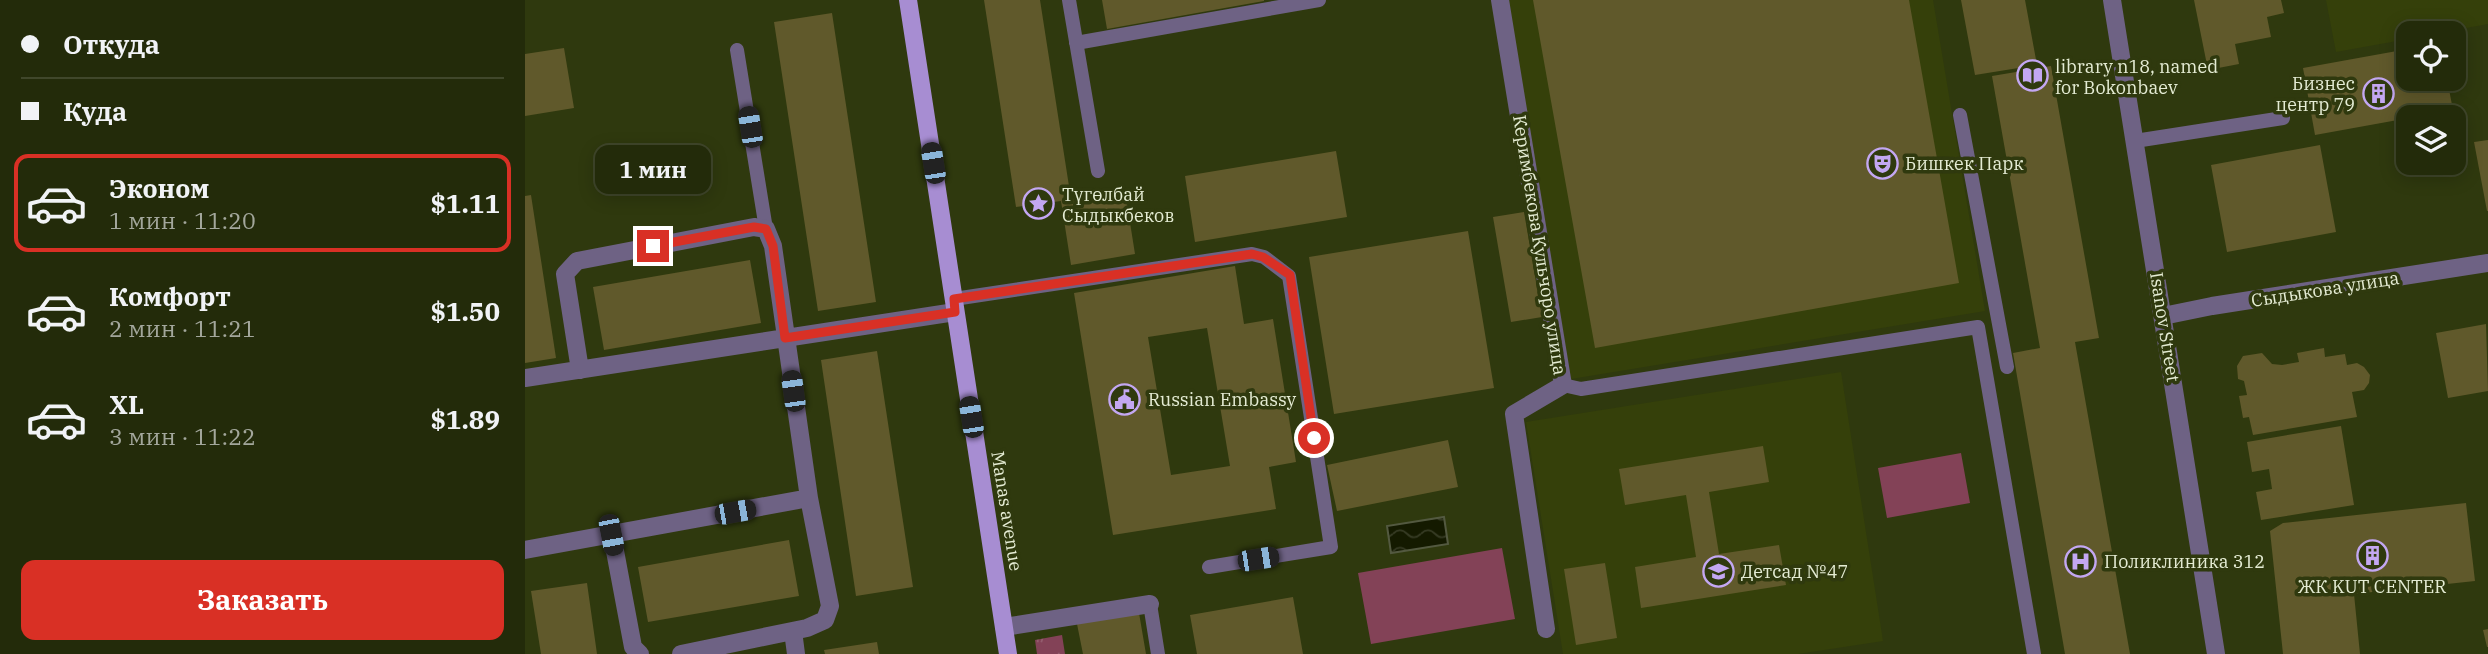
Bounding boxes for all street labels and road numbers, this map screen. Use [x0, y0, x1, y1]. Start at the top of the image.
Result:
street label: Керимбекова Кульчоро улица [1508, 113, 1572, 377]
street label: Сыдыкова улица [2249, 266, 2401, 312]
street label: Isanov Street [2145, 271, 2185, 383]
street label: Manas avenue [986, 450, 1028, 572]

